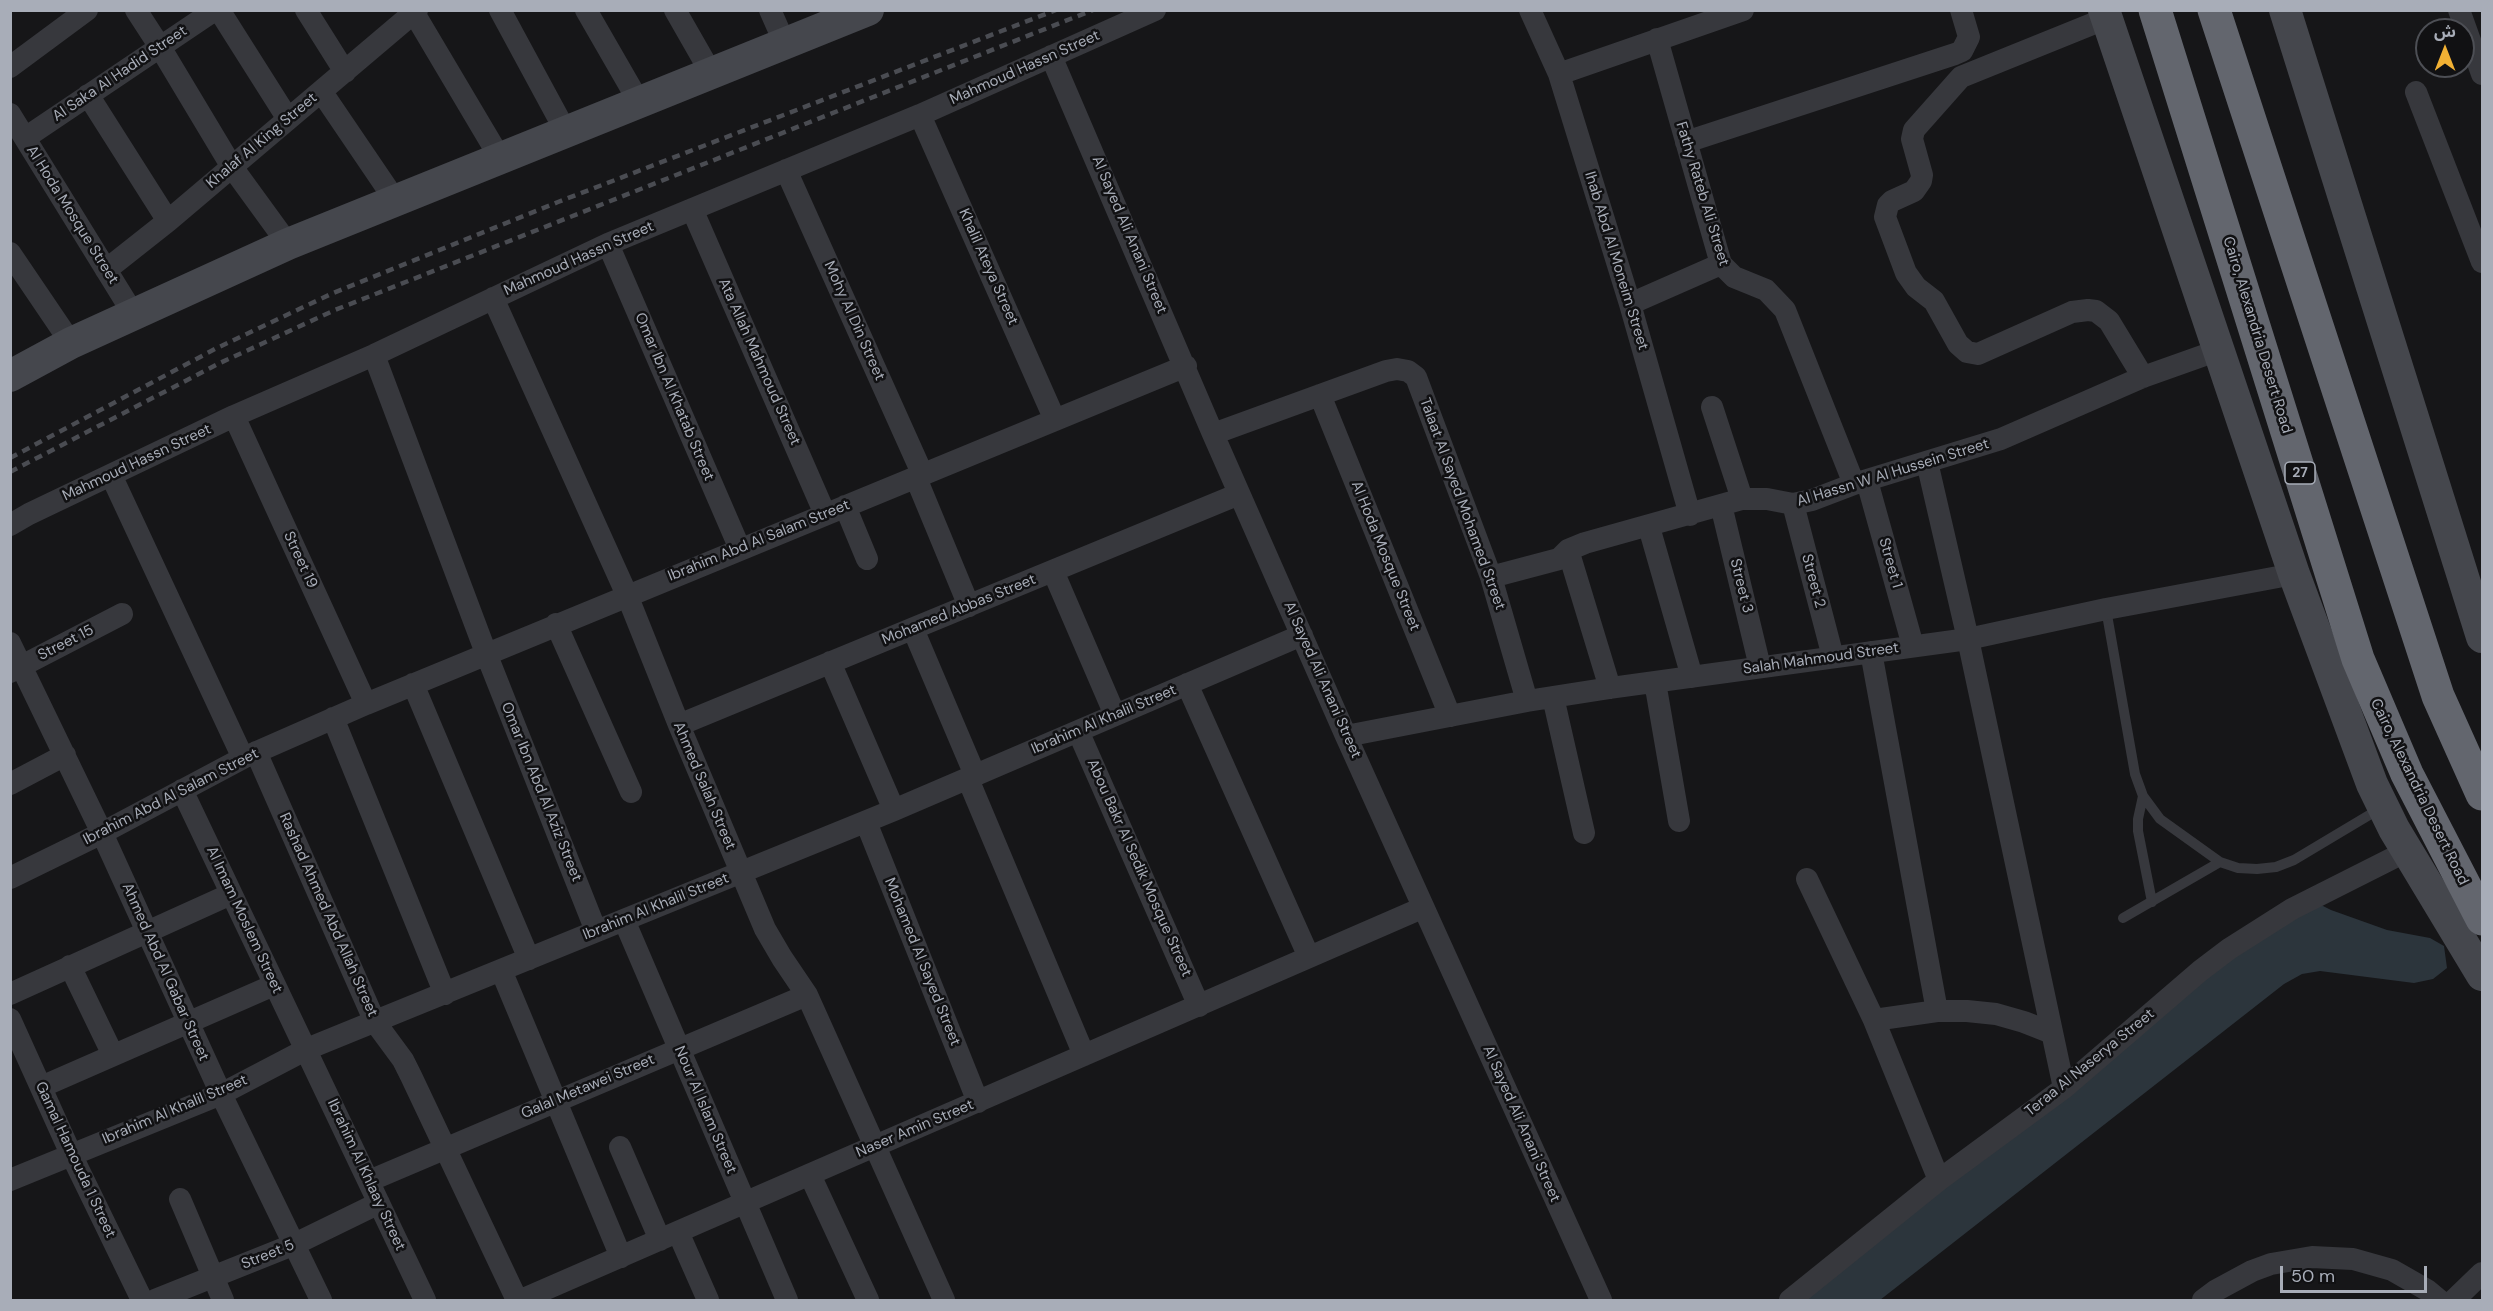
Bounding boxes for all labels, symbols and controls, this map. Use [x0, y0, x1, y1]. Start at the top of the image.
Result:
north arrow [2415, 18, 2475, 78]
text: ش [2434, 21, 2456, 42]
street label: Al Saka Al Hadid Street [49, 22, 191, 126]
street label: Mahmoud Hassn Street [947, 27, 1103, 109]
street label: Khalaf Al King Street [203, 89, 321, 193]
street label: Fathy Rateb Ali Street [1672, 120, 1732, 268]
street label: Al Hoda Mosque Street [22, 142, 122, 288]
street label: Al Sayed Ali Anani Street [1088, 153, 1170, 317]
street label: Ihab Abd Al Moneim Street [1580, 170, 1652, 352]
street label: Khalil Ateya Street [954, 206, 1022, 328]
street label: Mahmoud Hassn Street [501, 218, 657, 300]
street label: Cairo, Alexandria Desert Road [2218, 234, 2296, 436]
street label: Mohy Al Din Street [820, 259, 888, 383]
street label: Ata Allah Mahmoud Street [714, 276, 804, 448]
street label: Omar Ibn Al Khatab Street [630, 310, 718, 484]
street label: Talaat Al Sayed Mohamed Street [1415, 396, 1509, 612]
street label: Mahmoud Hassn Street [60, 421, 214, 505]
street label: Al Hassn W Al Hussein Street [1795, 435, 1991, 511]
road number: 27 [2285, 462, 2315, 484]
street label: Al Hoda Mosque Street [1347, 478, 1423, 634]
street label: Ibrahim Abd Al Salam Street [665, 496, 853, 586]
street label: Street 19 [279, 529, 321, 591]
street label: Street 1 [1874, 536, 1906, 590]
street label: Street 2 [1797, 552, 1829, 610]
street label: Street 3 [1726, 557, 1756, 615]
street label: Mohamed Abbas Street [879, 571, 1039, 649]
street label: Al Sayed Ali Anani Street [1279, 599, 1365, 761]
street label: Street 15 [35, 621, 97, 665]
street label: Salah Mahmoud Street [1742, 639, 1900, 679]
street label: Ibrahim Al Khalil Street [1029, 681, 1179, 759]
street label: Cairo, Alexandria Desert Road [2366, 696, 2472, 888]
street label: Omar Ibn Abd Al Aziz Street [497, 700, 585, 884]
street label: Ahmed Salah Street [669, 719, 739, 853]
street label: Ibrahim Abd Al Salam Street [80, 745, 262, 849]
street label: Abou Bakr Al Sedik Mosque Street [1083, 756, 1195, 980]
street label: Rashad Ahmed Abd Allah Street [275, 810, 381, 1020]
street label: Al Imam Moslem Street [202, 843, 286, 997]
street label: Ibrahim Al Khalil Street [580, 869, 732, 945]
street label: Mohamed Al Sayed Street [880, 875, 964, 1049]
street label: Ahmed Abd Al Gabar Street [118, 880, 212, 1064]
street label: Teraa Al Naserya Street [2022, 1005, 2158, 1121]
street label: Nour Al Islam Street [670, 1043, 740, 1177]
street label: Al Sayed Ali Anani Street [1478, 1043, 1564, 1205]
street label: Galal Metawei Street [519, 1051, 657, 1123]
street label: Ibrahim Al Khalil Street [100, 1071, 250, 1149]
street label: Gamal Hamouda 1 Street [31, 1079, 119, 1241]
street label: Ibrahim Al Khlaay Street [323, 1096, 409, 1254]
street label: Naser Amin Street [853, 1096, 977, 1162]
street label: Street 5 [239, 1236, 297, 1274]
scale bar [2283, 1254, 2430, 1292]
text: 50 m [2291, 1264, 2335, 1288]

